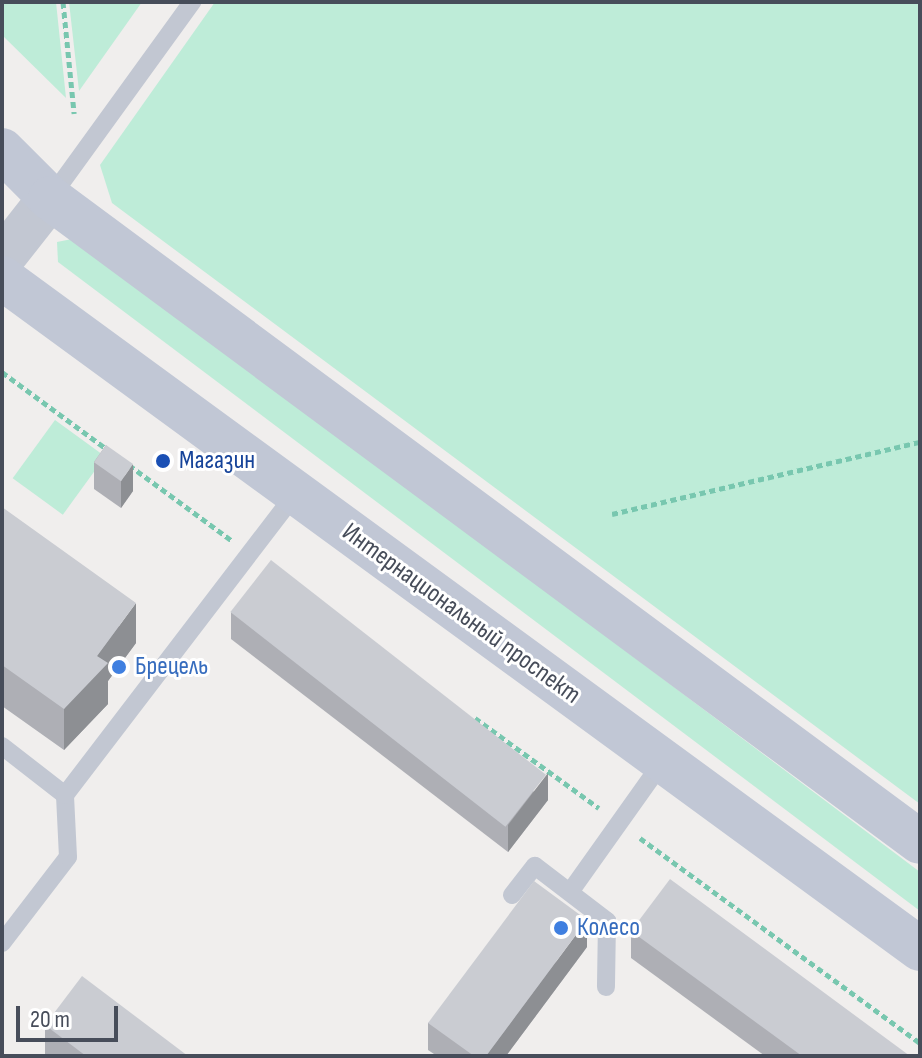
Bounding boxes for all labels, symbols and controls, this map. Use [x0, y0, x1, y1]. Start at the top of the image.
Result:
place label: Магазин [179, 445, 255, 477]
marker: Магазин [154, 452, 172, 470]
street label: Интернациональный проспект [336, 517, 586, 711]
place label: Брецель [135, 651, 208, 683]
marker: Брецель [110, 658, 128, 676]
place label: Колесо [577, 912, 640, 944]
marker: Колесо [552, 919, 570, 937]
scale bar [20, 990, 122, 1040]
text: 20 m [30, 1005, 70, 1034]

